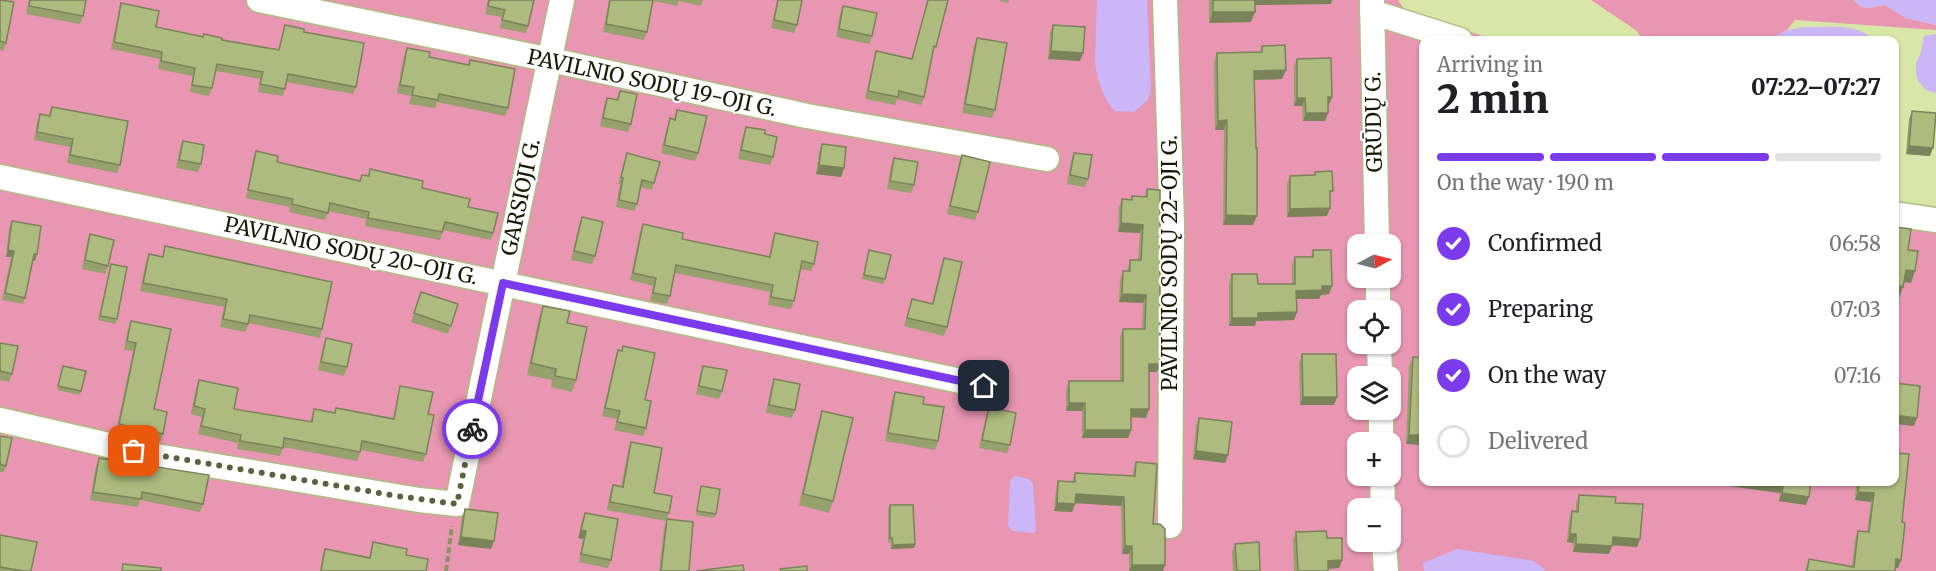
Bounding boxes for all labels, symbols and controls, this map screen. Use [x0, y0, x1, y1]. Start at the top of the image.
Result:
street label: PAVILNIO SODŲ 19-OJI G. [525, 43, 779, 122]
text: Arriving in [1437, 52, 1543, 77]
street label: GRŪDŲ G. [1359, 71, 1388, 173]
text: 07:22–07:27 [1751, 73, 1881, 101]
text: 2 min [1437, 75, 1549, 124]
street label: PAVILNIO SODŲ 22-OJI G. [1156, 135, 1183, 391]
street label: GARSIOJI G. [495, 136, 546, 258]
text: On the way · 190 m [1437, 170, 1614, 195]
street label: PAVILNIO SODŲ 20-OJI G. [222, 210, 480, 291]
icon: check [1437, 227, 1470, 260]
text: Confirmed [1488, 229, 1602, 257]
text: 06:58 [1829, 231, 1881, 256]
north arrow [1347, 234, 1401, 288]
map controls [1347, 234, 1401, 552]
icon: check [1437, 293, 1470, 326]
text: Preparing [1488, 295, 1593, 323]
text: 07:03 [1830, 297, 1881, 322]
button: locate [1347, 300, 1401, 354]
icon: check [1437, 359, 1470, 392]
pin [958, 360, 1009, 411]
text: On the way [1488, 361, 1606, 389]
text: 07:16 [1834, 363, 1881, 388]
button: layers [1347, 366, 1401, 420]
icon: home [967, 369, 1000, 402]
courier [442, 399, 502, 459]
icon: bike [456, 413, 489, 446]
pin [108, 425, 159, 476]
text: Delivered [1488, 427, 1588, 455]
button: + [1347, 432, 1401, 486]
icon: bag [117, 434, 150, 467]
button: − [1347, 498, 1401, 552]

